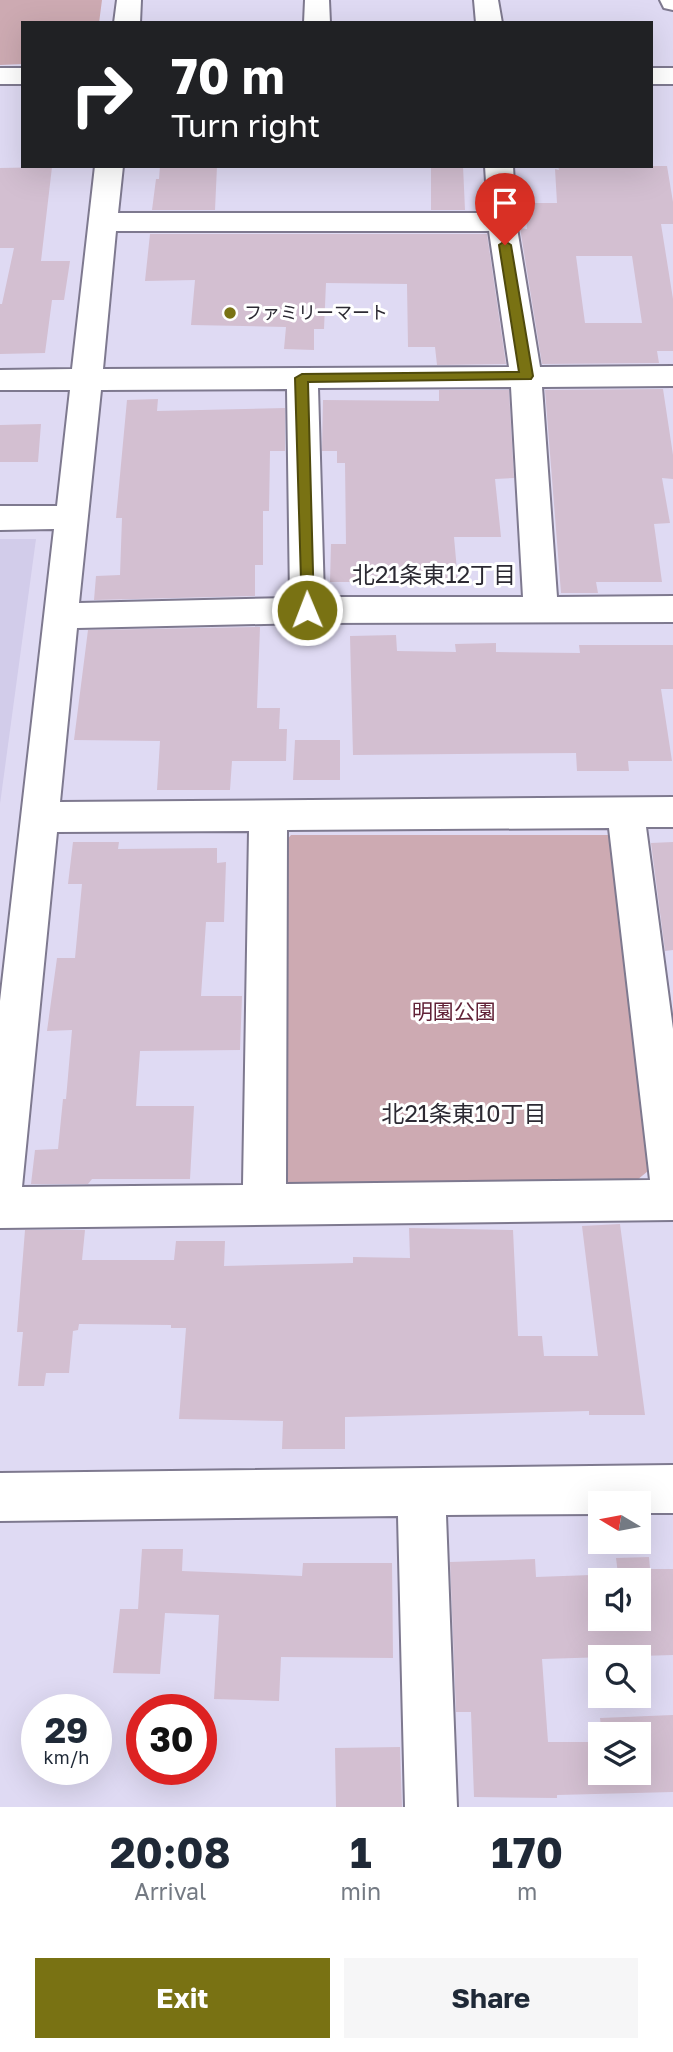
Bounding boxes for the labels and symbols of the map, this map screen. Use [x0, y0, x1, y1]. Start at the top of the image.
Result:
pin [475, 173, 535, 245]
place label: ファミリーマート [244, 301, 388, 323]
marker: ファミリーマート [222, 305, 238, 321]
district label: 北21条東12丁目 [352, 560, 516, 588]
position arrow [270, 573, 344, 647]
park label: 明園公園 [412, 998, 496, 1024]
district label: 北21条東10丁目 [382, 1099, 546, 1127]
north arrow [588, 1491, 651, 1554]
speed limit sign: 30 [126, 1694, 217, 1785]

